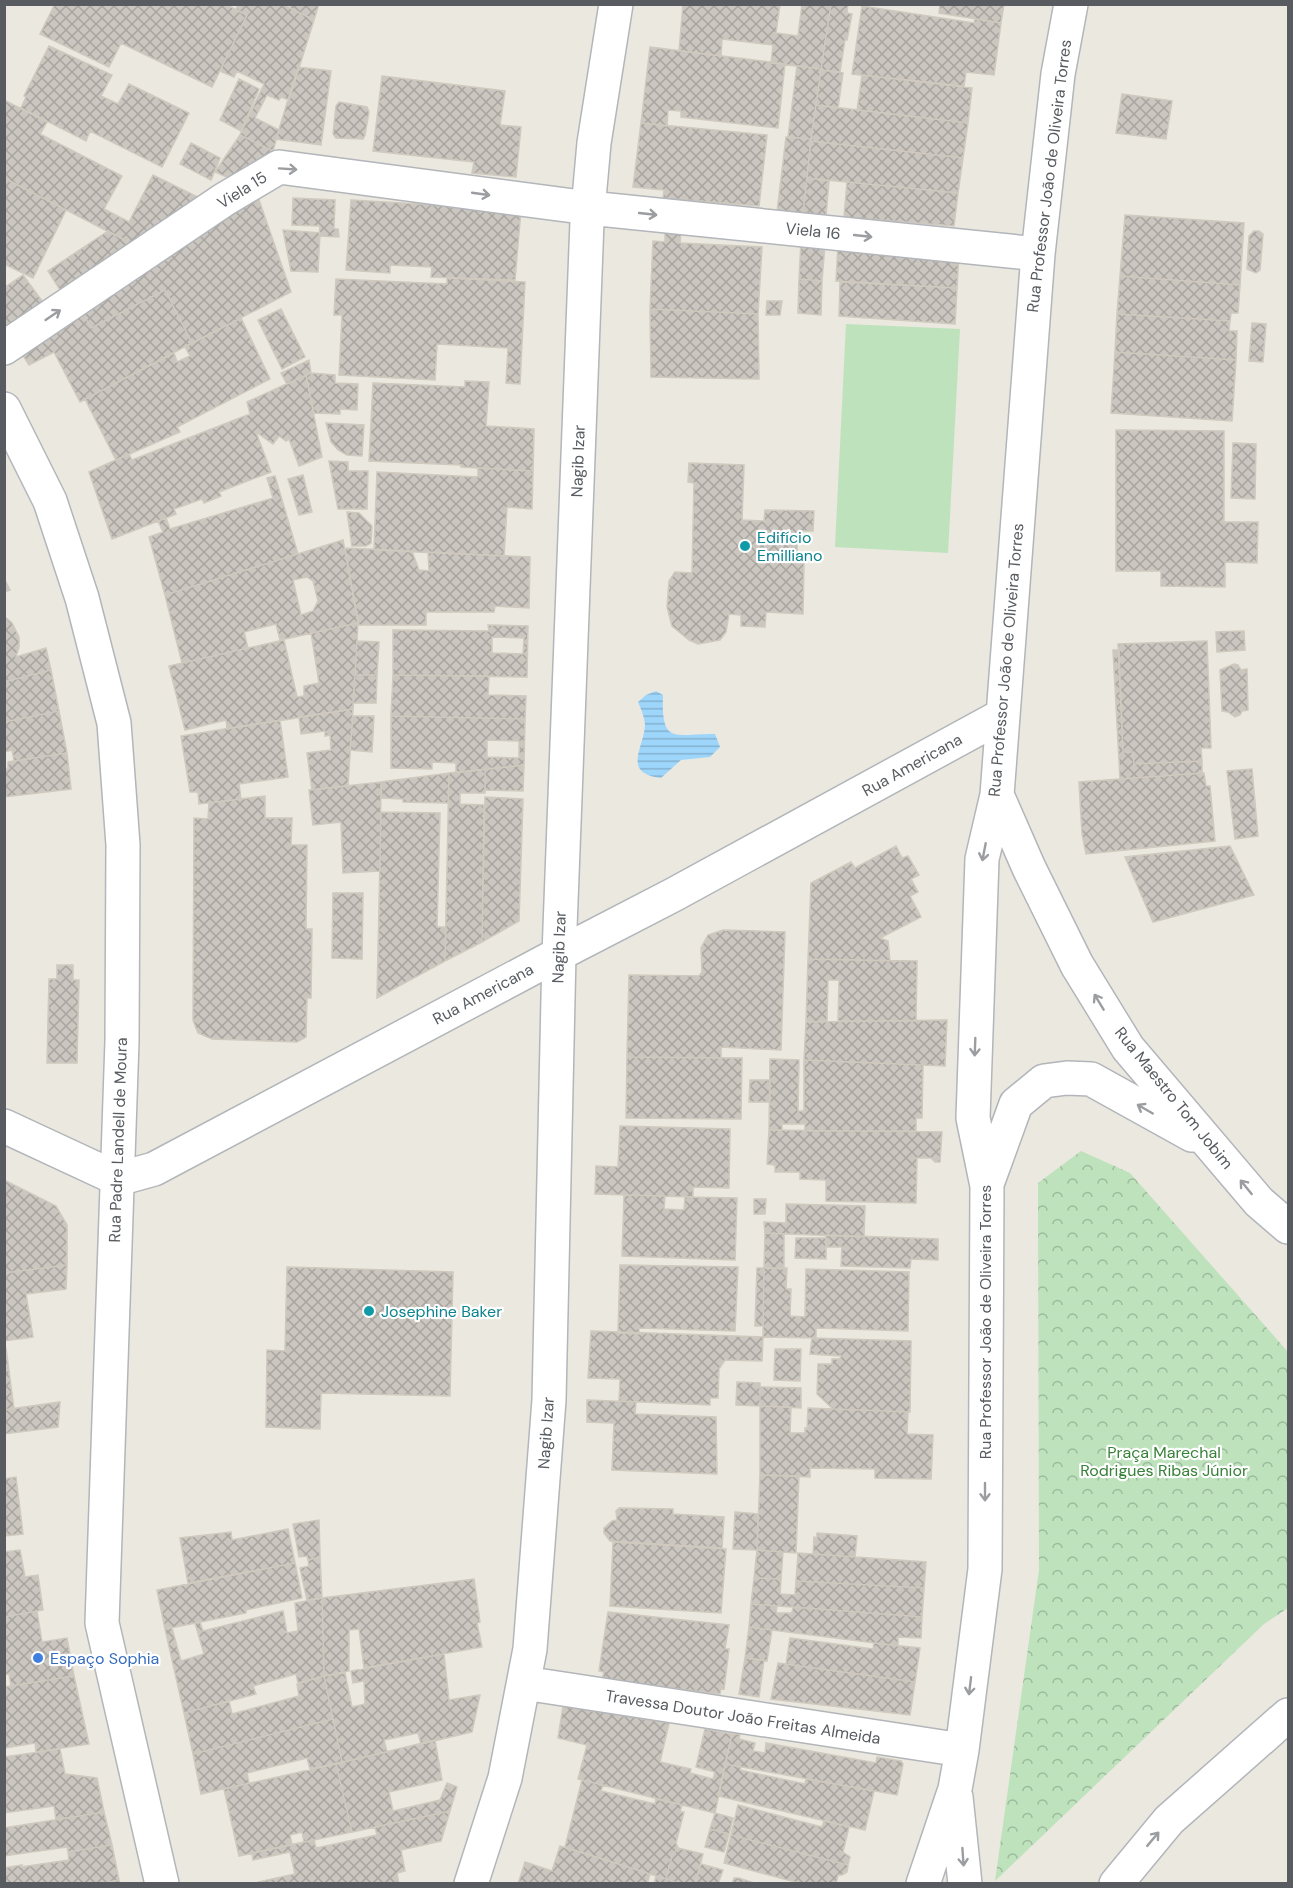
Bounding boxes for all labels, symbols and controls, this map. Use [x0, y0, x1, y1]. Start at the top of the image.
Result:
street label: Rua Professor João de Oliveira Torres [1022, 38, 1076, 314]
one-way arrow [278, 164, 297, 175]
street label: Viela 15 [213, 167, 271, 213]
one-way arrow [471, 188, 491, 199]
one-way arrow [637, 209, 657, 220]
street label: Viela 16 [784, 218, 842, 244]
one-way arrow [852, 231, 872, 242]
one-way arrow [44, 309, 61, 321]
street label: Nagib Izar [566, 424, 590, 498]
street label: Rua Professor João de Oliveira Torres [984, 522, 1028, 798]
place label: Edifício Emilliano [757, 527, 823, 566]
marker: Edifício Emilliano [738, 539, 752, 553]
street label: Rua Americana [858, 729, 966, 801]
one-way arrow [978, 842, 989, 861]
street label: Nagib Izar [547, 910, 571, 984]
street label: Rua Americana [429, 959, 537, 1029]
one-way arrow [1092, 994, 1104, 1011]
street label: Rua Maestro Tom Jobim [1110, 1022, 1238, 1174]
one-way arrow [970, 1036, 981, 1056]
street label: Rua Padre Landell de Moura [104, 1037, 132, 1243]
one-way arrow [1137, 1102, 1154, 1114]
one-way arrow [1240, 1179, 1253, 1195]
street label: Rua Professor João de Oliveira Torres [975, 1185, 996, 1459]
place label: Josephine Baker [381, 1301, 502, 1322]
marker: Josephine Baker [362, 1304, 376, 1318]
street label: Nagib Izar [533, 1396, 559, 1470]
park label: Praça Marechal Rodrigues Ribas Júnior [1080, 1442, 1248, 1481]
one-way arrow [979, 1482, 991, 1502]
place label: Espaço Sophia [50, 1648, 159, 1669]
marker: Espaço Sophia [31, 1651, 45, 1665]
one-way arrow [964, 1676, 975, 1696]
street label: Travessa Doutor João Freitas Almeida [604, 1685, 882, 1749]
one-way arrow [1147, 1831, 1160, 1847]
one-way arrow [958, 1847, 969, 1867]

